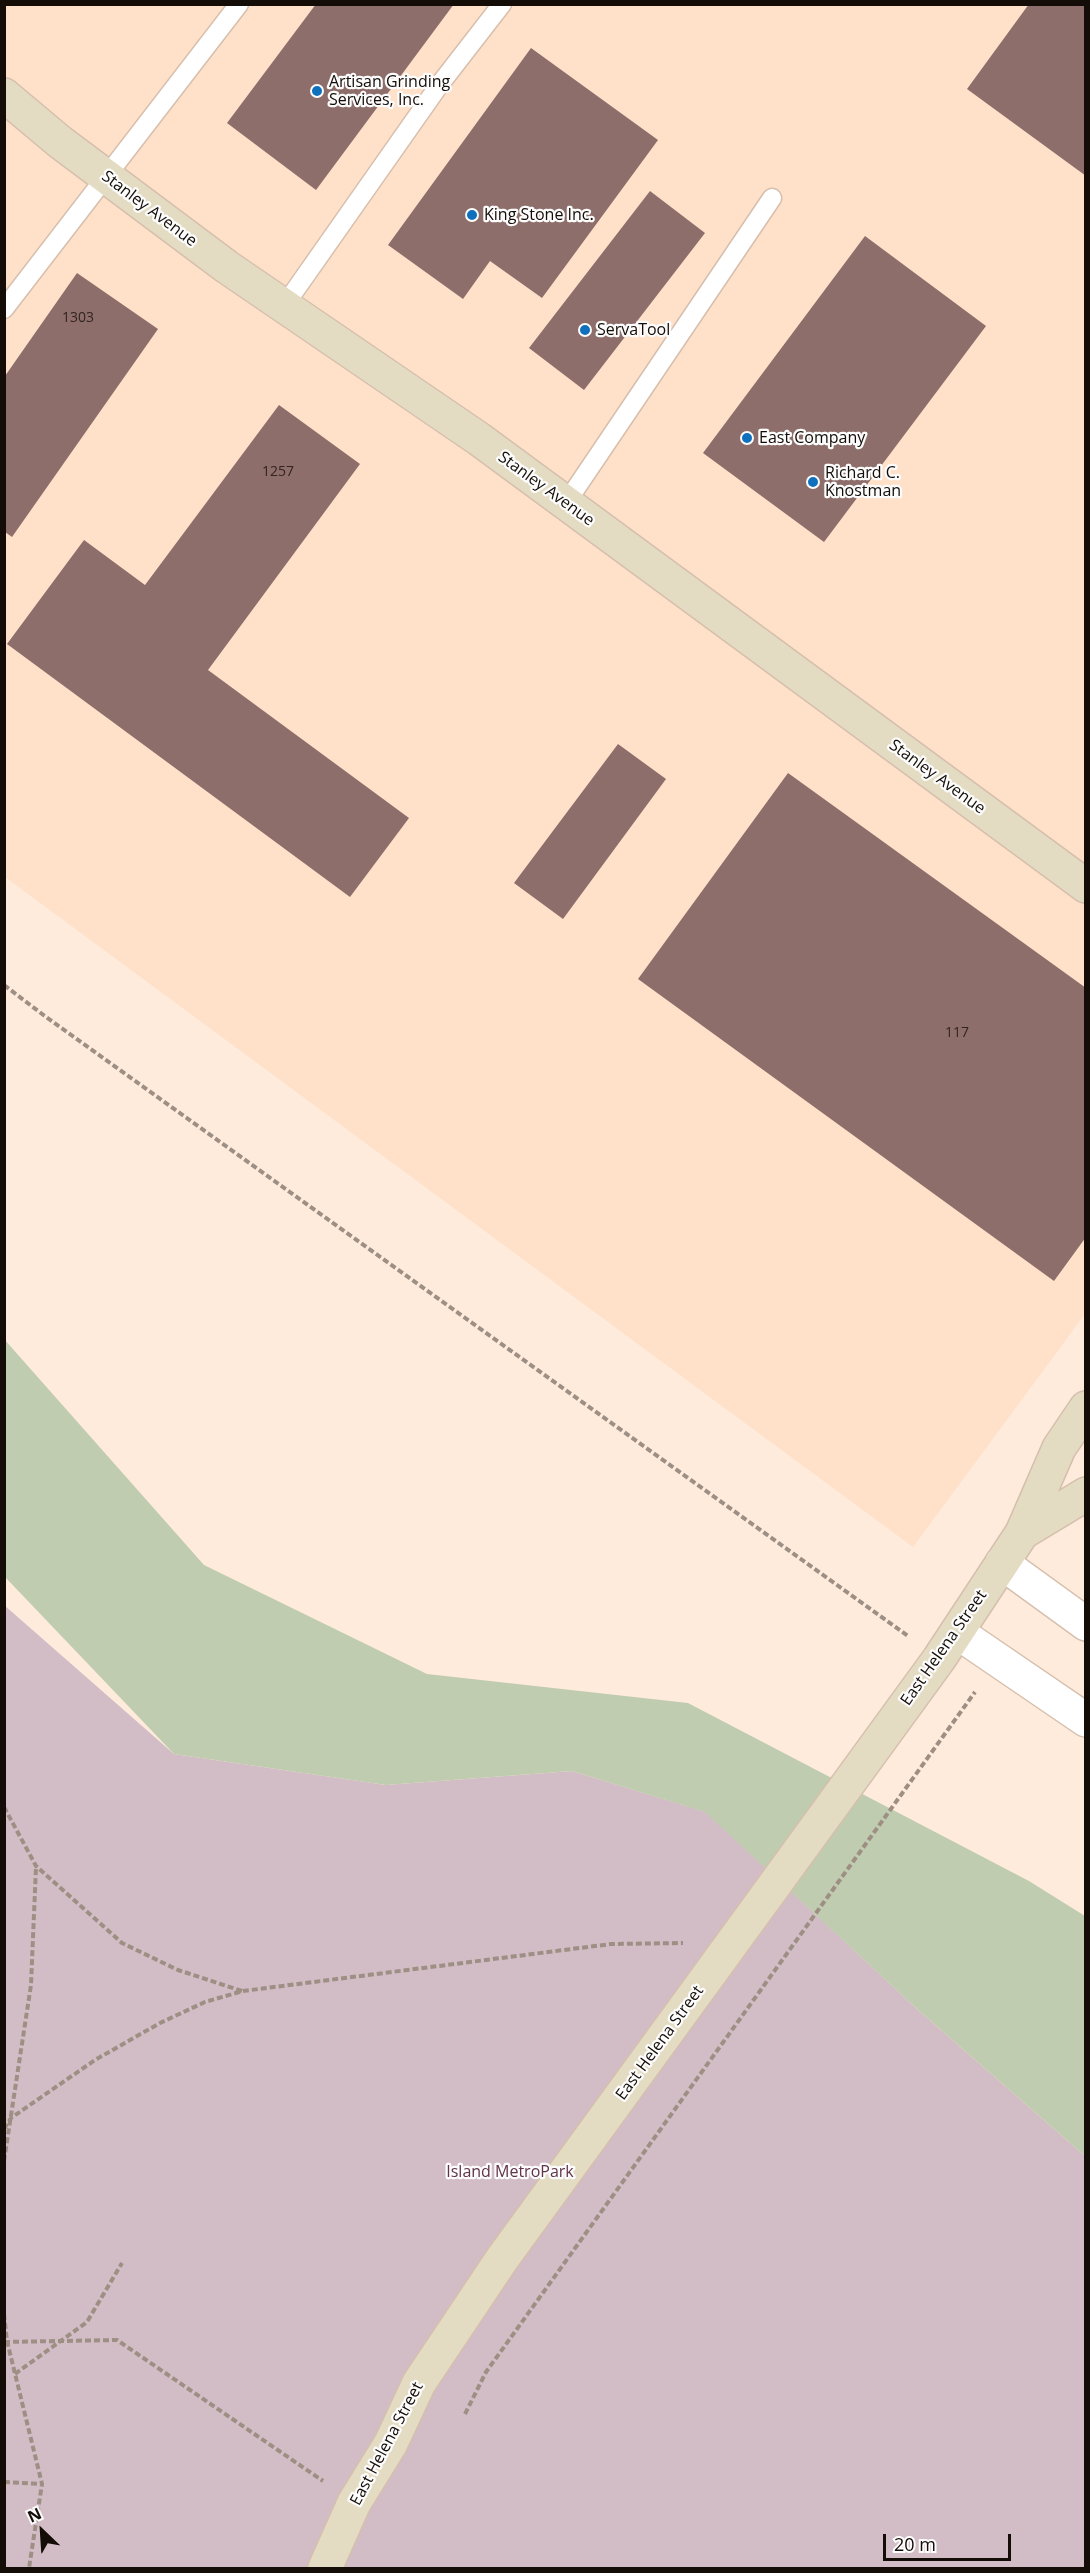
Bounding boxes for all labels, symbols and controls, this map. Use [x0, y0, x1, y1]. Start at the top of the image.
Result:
place label: Artisan Grinding Services, Inc. [329, 72, 450, 110]
marker: Artisan Grinding Services, Inc. [310, 84, 324, 98]
street label: Stanley Avenue [98, 167, 200, 251]
place label: King Stone Inc. [484, 205, 594, 225]
marker: King Stone Inc. [465, 208, 479, 222]
house number: 1303 [62, 310, 94, 326]
place label: ServaTool [597, 320, 670, 340]
marker: ServaTool [578, 323, 592, 337]
place label: East Company [759, 428, 865, 448]
marker: East Company [740, 431, 754, 445]
street label: Stanley Avenue [494, 448, 598, 530]
place label: Richard C. Knostman [825, 463, 901, 501]
house number: 1257 [262, 464, 294, 480]
marker: Richard C. Knostman [806, 475, 820, 489]
street label: Stanley Avenue [885, 736, 989, 818]
house number: 117 [945, 1025, 969, 1041]
street label: East Helena Street [897, 1587, 991, 1709]
street label: East Helena Street [612, 1982, 708, 2104]
park label: Island MetroPark [446, 2162, 574, 2182]
street label: East Helena Street [346, 2379, 428, 2509]
north arrow [12, 2501, 72, 2561]
text: N [24, 2502, 45, 2527]
scale bar [886, 2522, 1014, 2560]
text: 20 m [894, 2532, 936, 2556]

